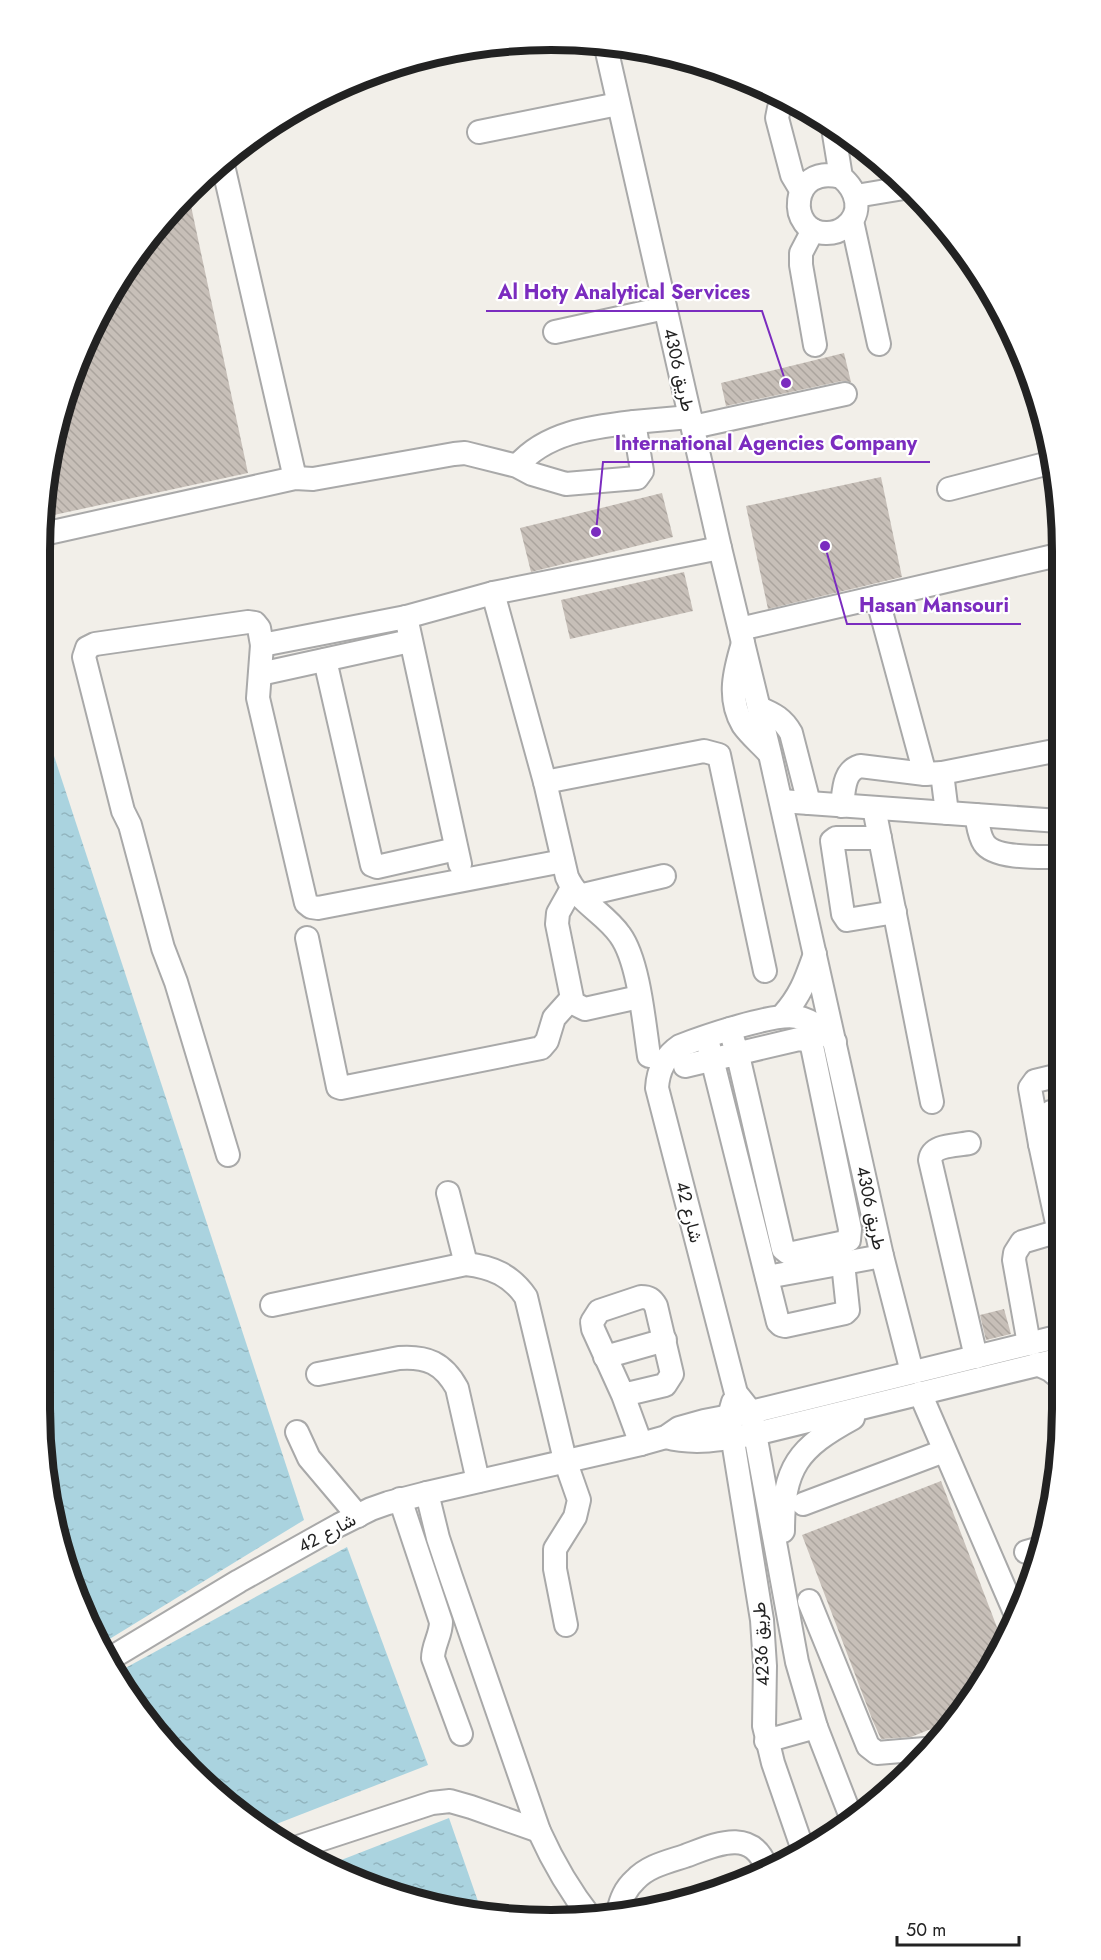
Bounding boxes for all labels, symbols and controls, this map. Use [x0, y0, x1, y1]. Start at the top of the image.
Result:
callout: Al Hoty Analytical Services [486, 273, 762, 311]
text: Al Hoty Analytical Services [497, 278, 750, 307]
street label: طريق 4306 [657, 326, 701, 414]
callout: International Agencies Company [603, 424, 930, 462]
text: International Agencies Company [615, 429, 918, 458]
callout: Hasan Mansouri [847, 586, 1021, 624]
text: Hasan Mansouri [859, 591, 1009, 620]
street label: طريق 4306 [849, 1164, 893, 1252]
street label: شارع 42 [669, 1179, 709, 1245]
street label: شارع 42 [293, 1507, 361, 1559]
street label: طريق 4236 [746, 1601, 776, 1687]
scale bar [897, 1909, 1018, 1947]
text: 50 m [906, 1917, 946, 1943]

